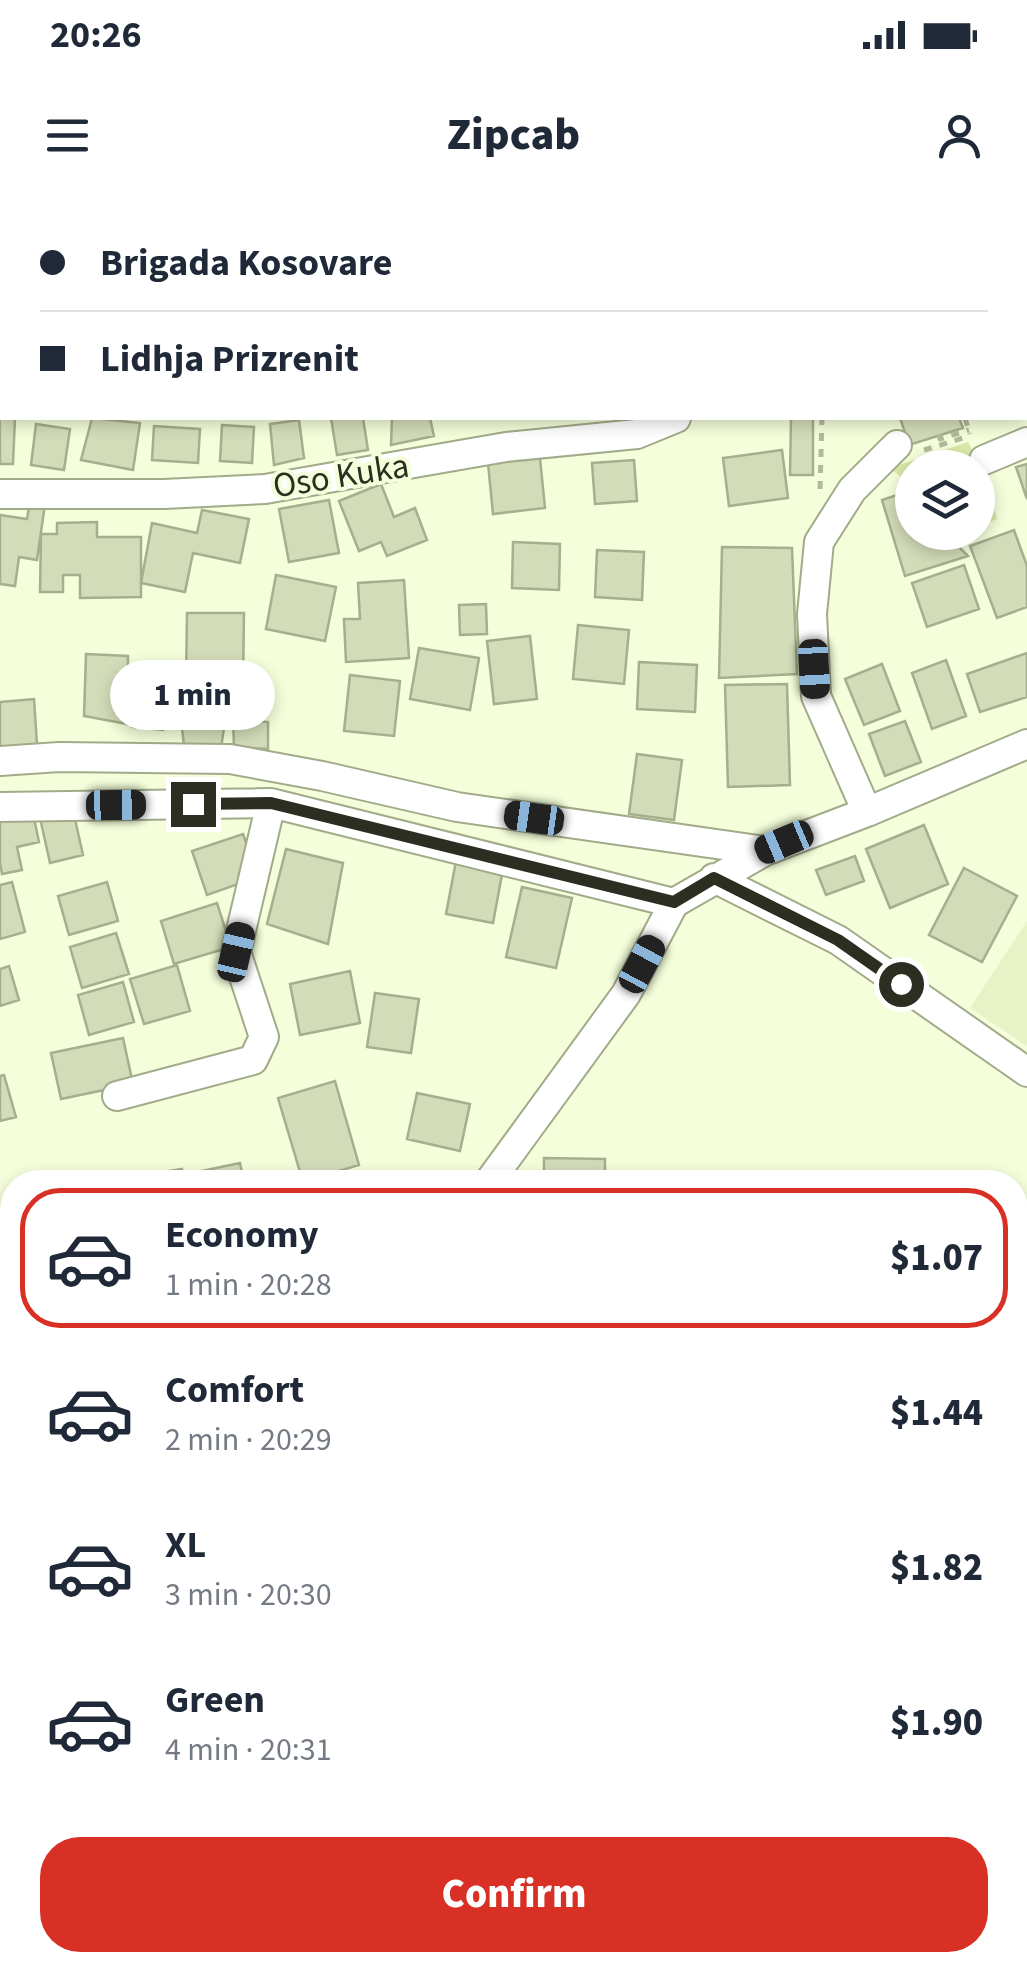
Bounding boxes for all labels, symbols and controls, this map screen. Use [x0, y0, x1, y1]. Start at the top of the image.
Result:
text: 20:26 [50, 8, 142, 62]
text: Zipcab [447, 103, 580, 167]
icon: menu [40, 108, 95, 163]
icon: person [932, 108, 987, 163]
text: Brigada Kosovare [100, 236, 392, 290]
text: Lidhja Prizrenit [100, 332, 359, 386]
street label: Oso Kuka [269, 441, 413, 511]
map controls [895, 450, 995, 550]
button: layers [895, 450, 995, 550]
car [797, 638, 831, 700]
callout: 1 min [110, 659, 276, 729]
text: 1 min [153, 672, 232, 718]
route end [171, 782, 216, 827]
car [86, 789, 146, 821]
car [502, 799, 566, 837]
car [751, 816, 817, 868]
car [215, 919, 257, 985]
car [615, 930, 669, 998]
route start [879, 962, 924, 1007]
text: Economy [165, 1208, 318, 1262]
icon: car [45, 1213, 135, 1303]
text: $1.07 [890, 1231, 983, 1285]
text: 1 min · 20:28 [165, 1262, 332, 1308]
text: Comfort [165, 1363, 304, 1417]
icon: car [45, 1368, 135, 1458]
text: $1.44 [890, 1386, 983, 1440]
text: 2 min · 20:29 [165, 1417, 332, 1463]
text: XL [165, 1518, 206, 1572]
icon: car [45, 1523, 135, 1613]
text: $1.82 [890, 1541, 983, 1595]
text: 3 min · 20:30 [165, 1572, 332, 1618]
text: Green [165, 1673, 265, 1727]
icon: car [45, 1678, 135, 1768]
text: $1.90 [890, 1696, 983, 1750]
text: 4 min · 20:31 [165, 1727, 332, 1773]
button: Confirm [40, 1837, 988, 1952]

